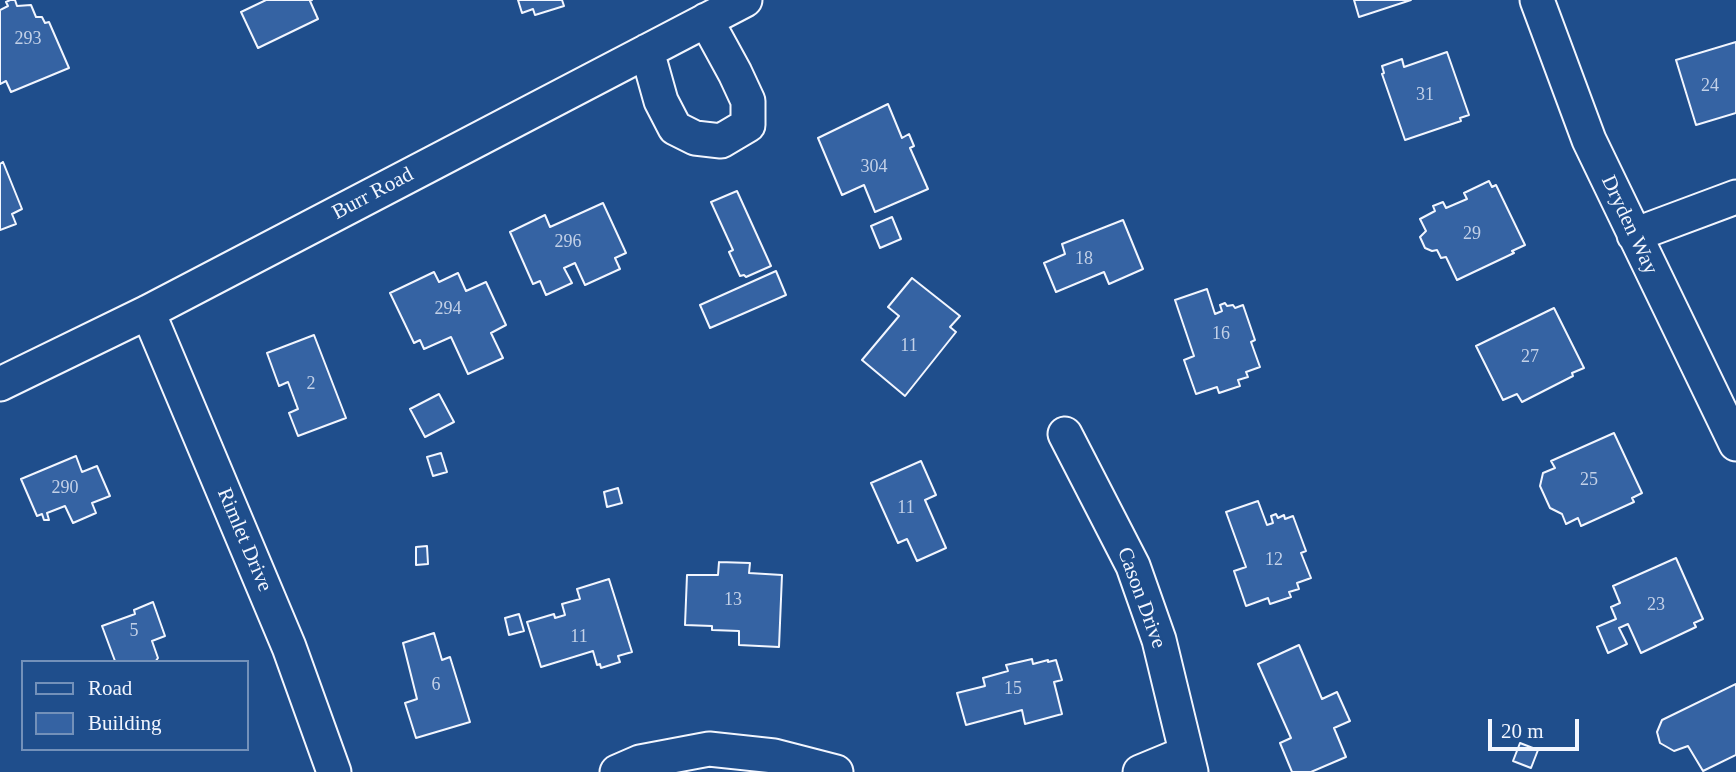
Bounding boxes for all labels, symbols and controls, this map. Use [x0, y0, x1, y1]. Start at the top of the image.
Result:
house number: 293 [14, 28, 42, 50]
house number: 24 [1701, 75, 1719, 97]
house number: 31 [1416, 84, 1434, 106]
house number: 304 [860, 156, 888, 178]
street label: Burr Road [328, 162, 418, 226]
street label: Dryden Way [1595, 172, 1663, 278]
house number: 29 [1463, 223, 1481, 245]
house number: 296 [554, 231, 582, 253]
house number: 18 [1075, 248, 1093, 270]
house number: 294 [434, 298, 462, 320]
house number: 16 [1212, 323, 1230, 345]
house number: 11 [900, 335, 918, 357]
house number: 27 [1521, 346, 1539, 368]
house number: 2 [306, 373, 316, 395]
house number: 25 [1580, 469, 1598, 491]
house number: 290 [52, 477, 78, 499]
street label: Rimlet Drive [211, 484, 277, 596]
house number: 11 [897, 497, 915, 519]
street label: Cason Drive [1111, 544, 1171, 652]
house number: 12 [1265, 549, 1283, 571]
house number: 13 [724, 589, 742, 611]
house number: 23 [1647, 594, 1665, 616]
house number: 5 [130, 620, 138, 642]
house number: 11 [570, 626, 588, 648]
legend [21, 660, 248, 751]
house number: 6 [432, 674, 440, 696]
text: Road [88, 676, 132, 700]
house number: 15 [1004, 678, 1022, 700]
scale bar [1491, 706, 1582, 750]
text: Building [88, 711, 162, 735]
text: 20 m [1501, 719, 1544, 743]

